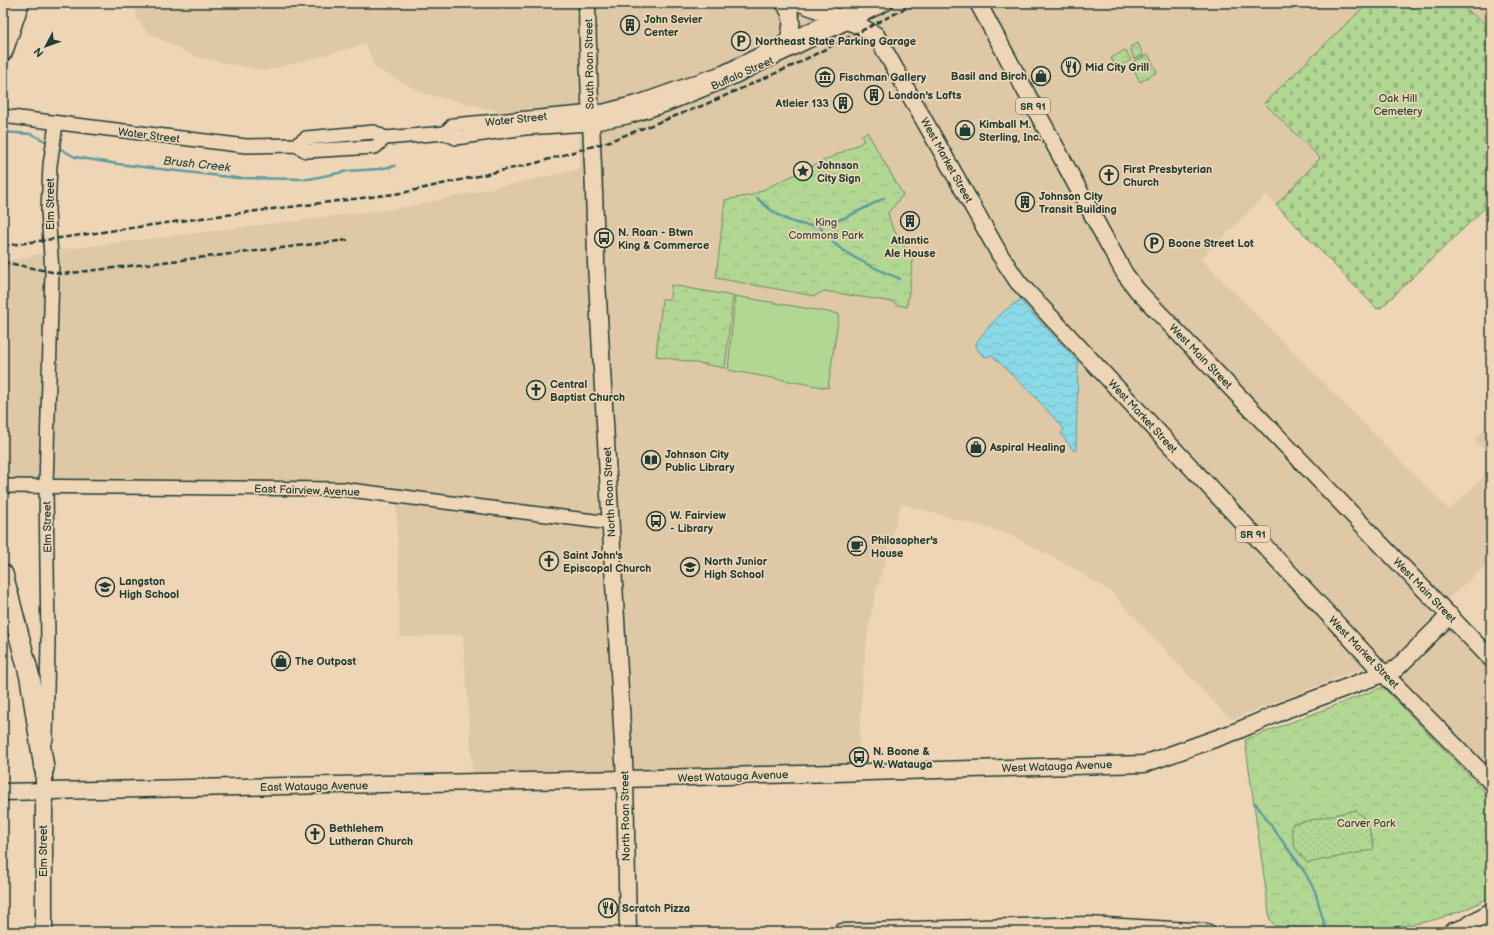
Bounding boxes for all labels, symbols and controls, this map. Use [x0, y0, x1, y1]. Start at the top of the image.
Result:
place label: John Sevier Center [644, 13, 703, 39]
building icon: John Sevier Center [619, 14, 641, 36]
street label: South Roan Street [582, 18, 597, 110]
north arrow [26, 26, 66, 66]
parking icon: Northeast State Parking Garage [730, 30, 752, 52]
place label: Northeast State Parking Garage [755, 35, 916, 48]
text: N [31, 45, 46, 60]
street label: Buffalo Street [709, 54, 776, 93]
restaurant icon: Mid City Grill [1060, 56, 1082, 78]
place label: Mid City Grill [1085, 61, 1149, 74]
shop icon: Basil and Birch [1030, 65, 1052, 87]
museum icon: Fischman Gallery [814, 66, 836, 88]
place label: Basil and Birch [951, 70, 1027, 83]
place label: Fischman Gallery [839, 71, 926, 84]
building icon: London's Lofts [863, 84, 885, 106]
place label: London's Lofts [888, 89, 962, 102]
building icon: Atleier 133 [832, 92, 854, 114]
park label: Oak Hill Cemetery [1373, 92, 1423, 118]
place label: Atleier 133 [775, 97, 830, 110]
road number: SR 91 [1016, 98, 1050, 114]
street label: Water Street [484, 110, 548, 129]
street label: West Market Street [918, 115, 976, 206]
place label: Kimball M. Sterling, Inc. [979, 118, 1042, 144]
shop icon: Kimball M. Sterling, Inc. [954, 119, 976, 141]
street label: Water Street [117, 125, 181, 146]
water label: Brush Creek [163, 154, 232, 176]
place label: Johnson City Sign [817, 159, 861, 185]
place icon: Johnson City Sign [792, 160, 814, 182]
place label: First Presbyterian Church [1123, 163, 1212, 189]
church icon: First Presbyterian Church [1098, 164, 1120, 186]
street label: Elm Street [44, 178, 57, 230]
place label: Johnson City Transit Building [1039, 190, 1117, 216]
building icon: Johnson City Transit Building [1014, 191, 1036, 213]
building icon: Atlantic Ale House [899, 210, 921, 232]
park label: King Commons Park [788, 216, 864, 242]
place label: N. Roan - Btwn King & Commerce [618, 226, 709, 252]
bus stop icon: N. Roan - Btwn King & Commerce [593, 227, 615, 249]
parking icon: Boone Street Lot [1143, 232, 1165, 254]
place label: Atlantic Ale House [883, 234, 936, 260]
place label: Boone Street Lot [1168, 237, 1254, 250]
street label: West Main Street [1166, 321, 1235, 392]
street label: West Market Street [1105, 377, 1180, 456]
place label: Central Baptist Church [550, 378, 625, 404]
church icon: Central Baptist Church [525, 379, 547, 401]
shop icon: Aspiral Healing [965, 436, 987, 458]
place label: Aspiral Healing [989, 441, 1066, 454]
street label: North Roan Street [601, 446, 618, 538]
place label: Johnson City Public Library [665, 448, 735, 474]
library icon: Johnson City Public Library [640, 449, 662, 471]
street label: East Fairview Avenue [254, 482, 361, 499]
street label: Elm Street [41, 500, 54, 553]
place label: W. Fairview - Library [670, 509, 727, 535]
bus stop icon: W. Fairview - Library [645, 510, 667, 532]
road number: SR 91 [1236, 526, 1270, 542]
place label: Philosopher's House [871, 534, 938, 560]
cafe icon: Philosopher's House [846, 535, 868, 557]
place label: Saint John's Episcopal Church [563, 549, 651, 575]
church icon: Saint John's Episcopal Church [538, 550, 560, 572]
place label: North Junior High School [704, 555, 768, 581]
street label: West Main Street [1390, 555, 1459, 626]
school or university icon: North Junior High School [679, 556, 701, 578]
place label: Langston High School [119, 575, 179, 601]
school or university icon: Langston High School [94, 576, 116, 598]
street label: West Market Street [1326, 613, 1402, 692]
shop icon: The Outpost [270, 650, 292, 672]
place label: The Outpost [295, 655, 356, 668]
place label: N. Boone & W. Watauga [873, 745, 932, 771]
bus stop icon: N. Boone & W. Watauga [848, 746, 870, 768]
street label: West Watauga Avenue [1001, 758, 1113, 775]
street label: West Watauga Avenue [677, 768, 789, 785]
street label: North Roan Street [618, 770, 633, 861]
street label: East Watauga Avenue [260, 779, 369, 794]
park label: Carver Park [1337, 817, 1396, 830]
place label: Bethlehem Lutheran Church [329, 822, 413, 848]
church icon: Bethlehem Lutheran Church [304, 823, 326, 845]
street label: Elm Street [37, 825, 50, 877]
restaurant icon: Scratch Pizza [597, 897, 619, 919]
place label: Scratch Pizza [622, 902, 690, 915]

